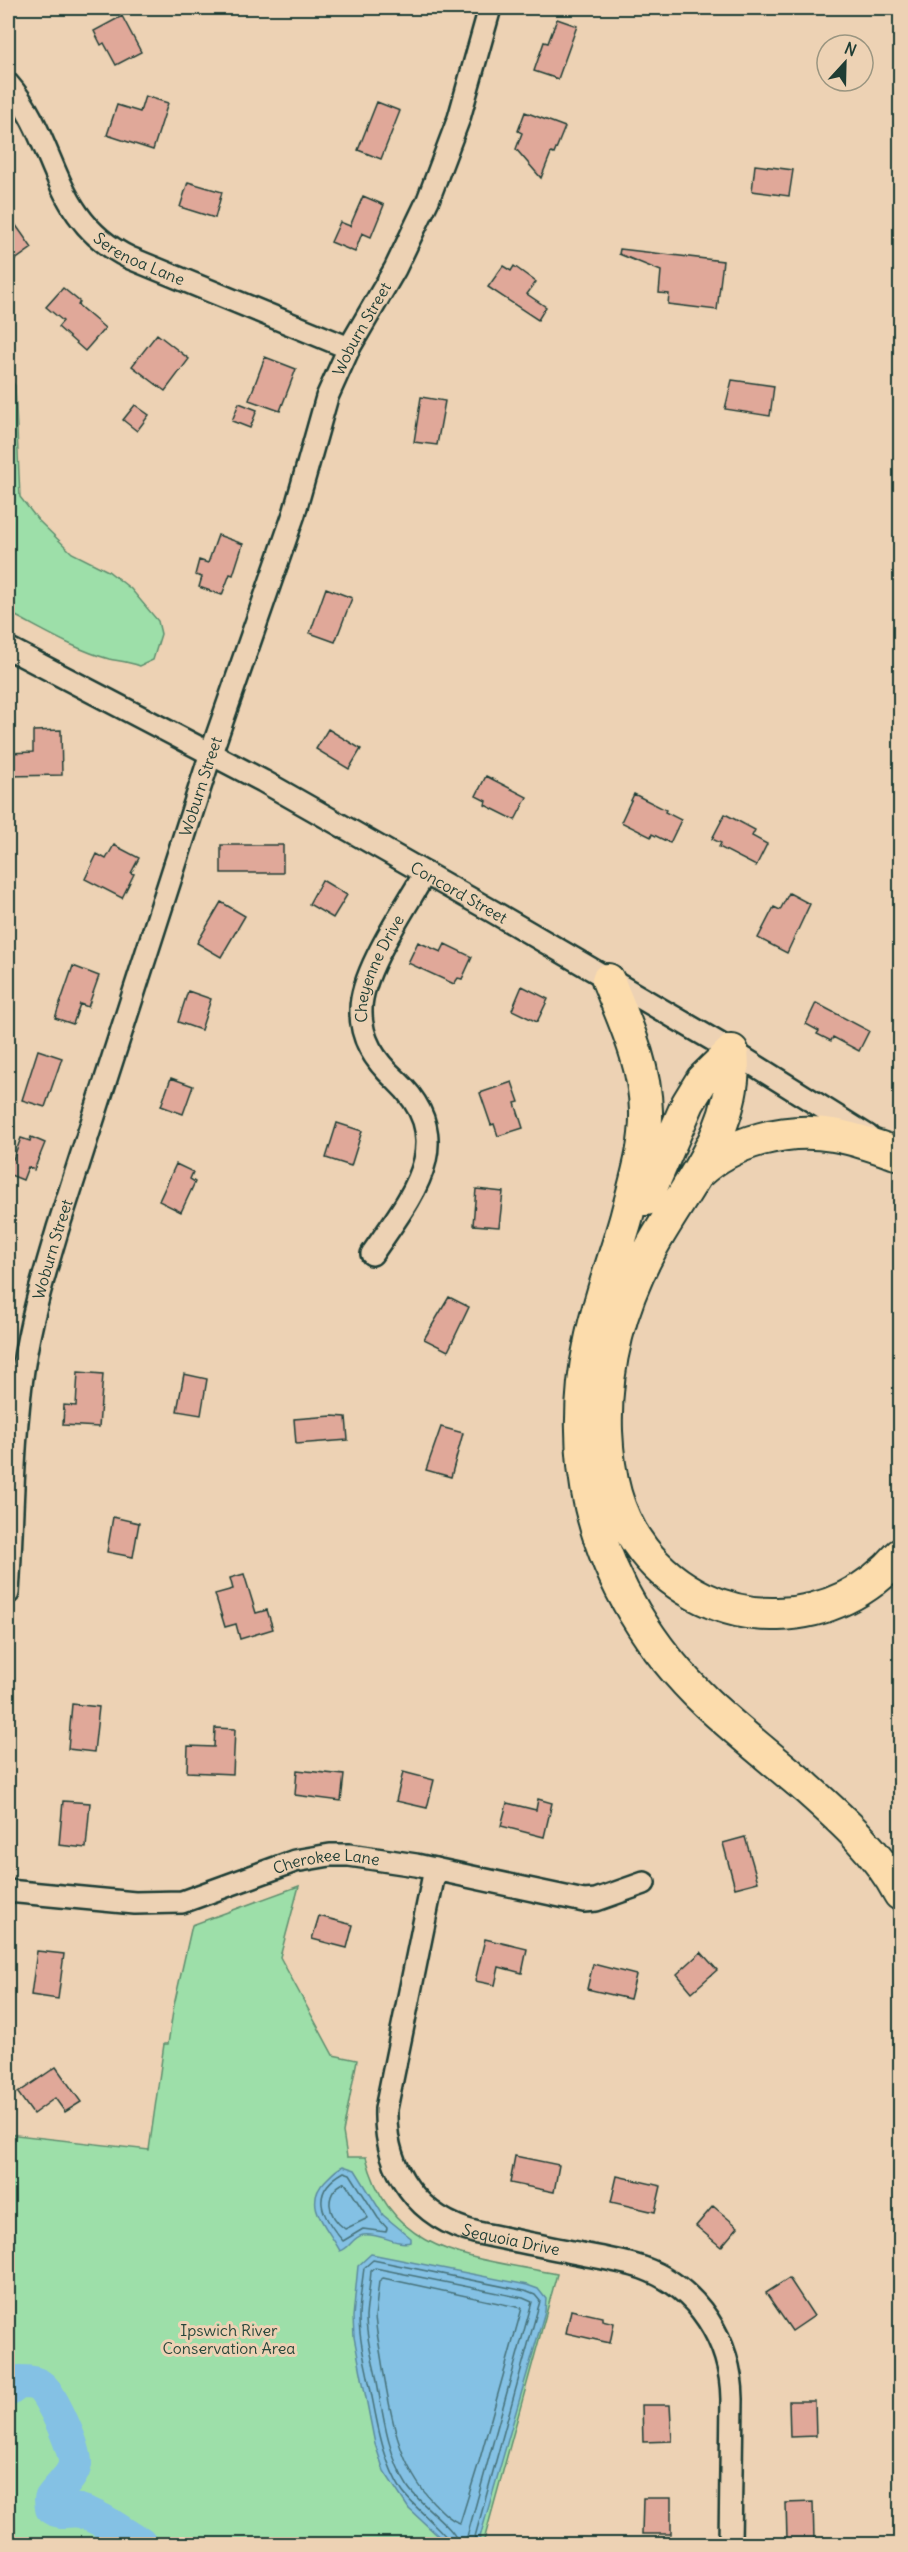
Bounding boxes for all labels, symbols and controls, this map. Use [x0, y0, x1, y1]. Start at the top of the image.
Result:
north arrow [815, 33, 875, 93]
text: N [842, 38, 859, 60]
street label: Serenoa Lane [90, 228, 188, 289]
street label: Woburn Street [328, 278, 395, 379]
street label: Woburn Street [175, 733, 226, 839]
street label: Concord Street [407, 857, 511, 928]
street label: Cheyenne Drive [351, 911, 408, 1023]
street label: Woburn Street [28, 1196, 77, 1301]
street label: Cherokee Lane [270, 1845, 381, 1878]
street label: Sequoia Drive [460, 2219, 561, 2259]
park label: Ipswich River Conservation Area [163, 2320, 296, 2358]

